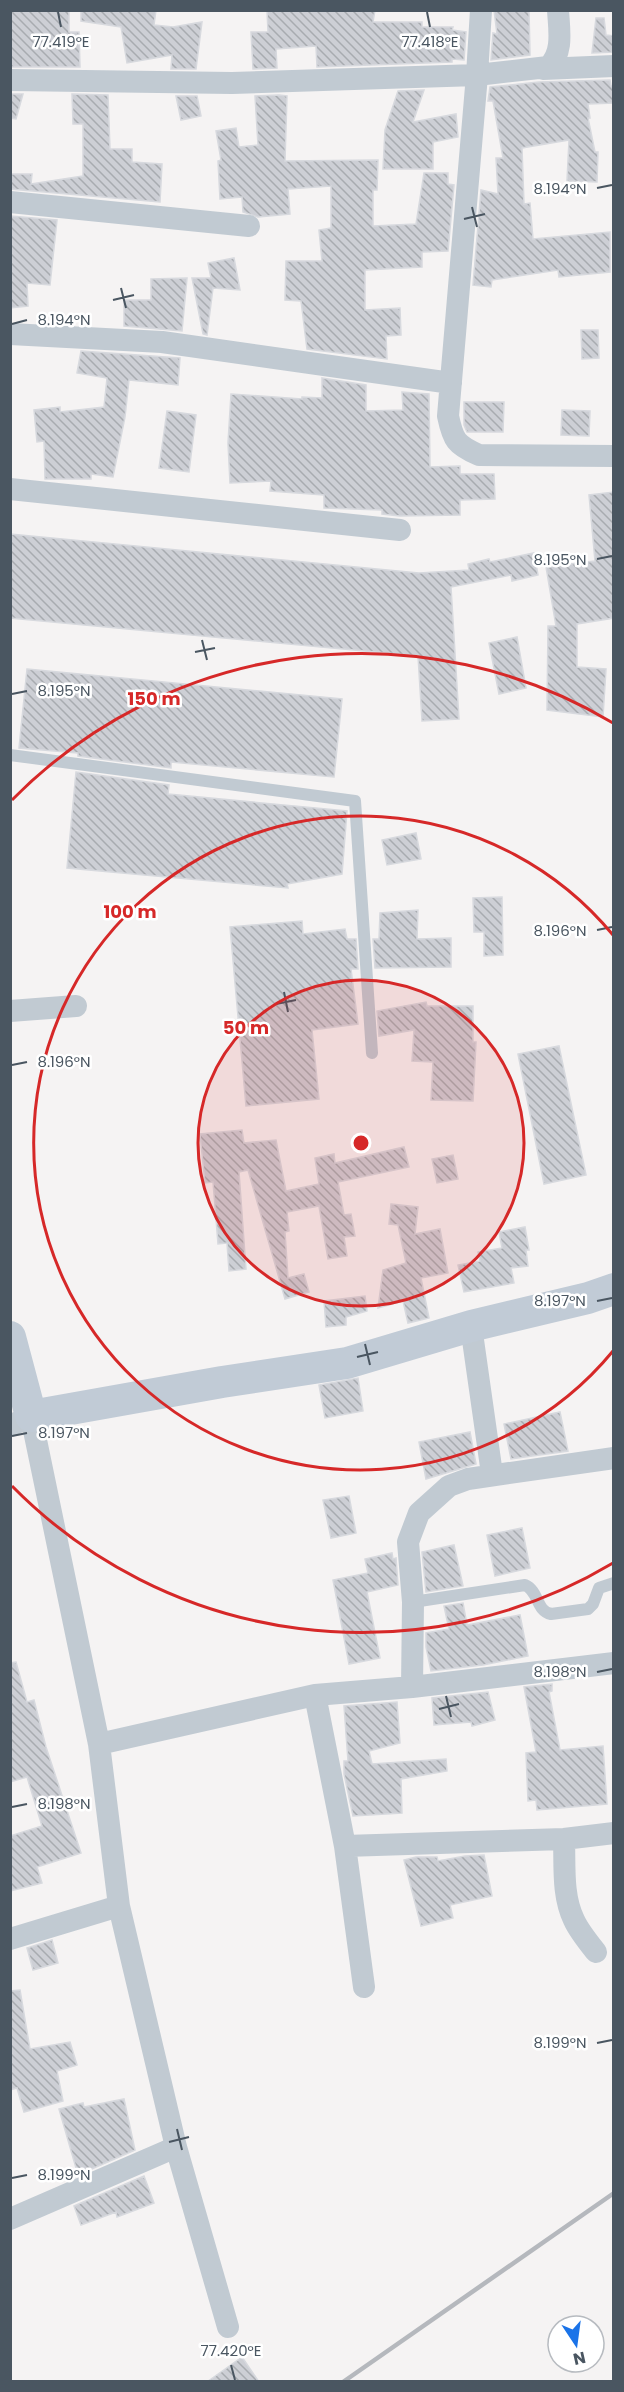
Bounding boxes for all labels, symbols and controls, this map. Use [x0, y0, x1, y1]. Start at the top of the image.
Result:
text: 77.419°E [32, 31, 90, 52]
text: 77.418°E [401, 31, 459, 52]
text: 8.194°N [534, 178, 587, 199]
text: 8.194°N [38, 309, 91, 330]
text: 8.195°N [534, 549, 586, 570]
text: 8.195°N [38, 680, 90, 701]
text: 150 m [127, 686, 181, 711]
text: 100 m [103, 899, 157, 924]
text: 8.196°N [533, 920, 587, 941]
text: 50 m [223, 1015, 269, 1040]
text: 8.196°N [37, 1051, 91, 1072]
centre of rings [351, 1133, 371, 1153]
text: 8.197°N [534, 1290, 586, 1311]
text: 8.197°N [38, 1422, 90, 1443]
text: 8.198°N [533, 1661, 587, 1682]
text: 8.198°N [37, 1793, 91, 1814]
text: 8.199°N [533, 2032, 587, 2053]
text: 8.199°N [37, 2164, 91, 2185]
north arrow [546, 2314, 606, 2374]
text: 77.420°E [201, 2340, 261, 2361]
text: N [571, 2346, 588, 2371]

